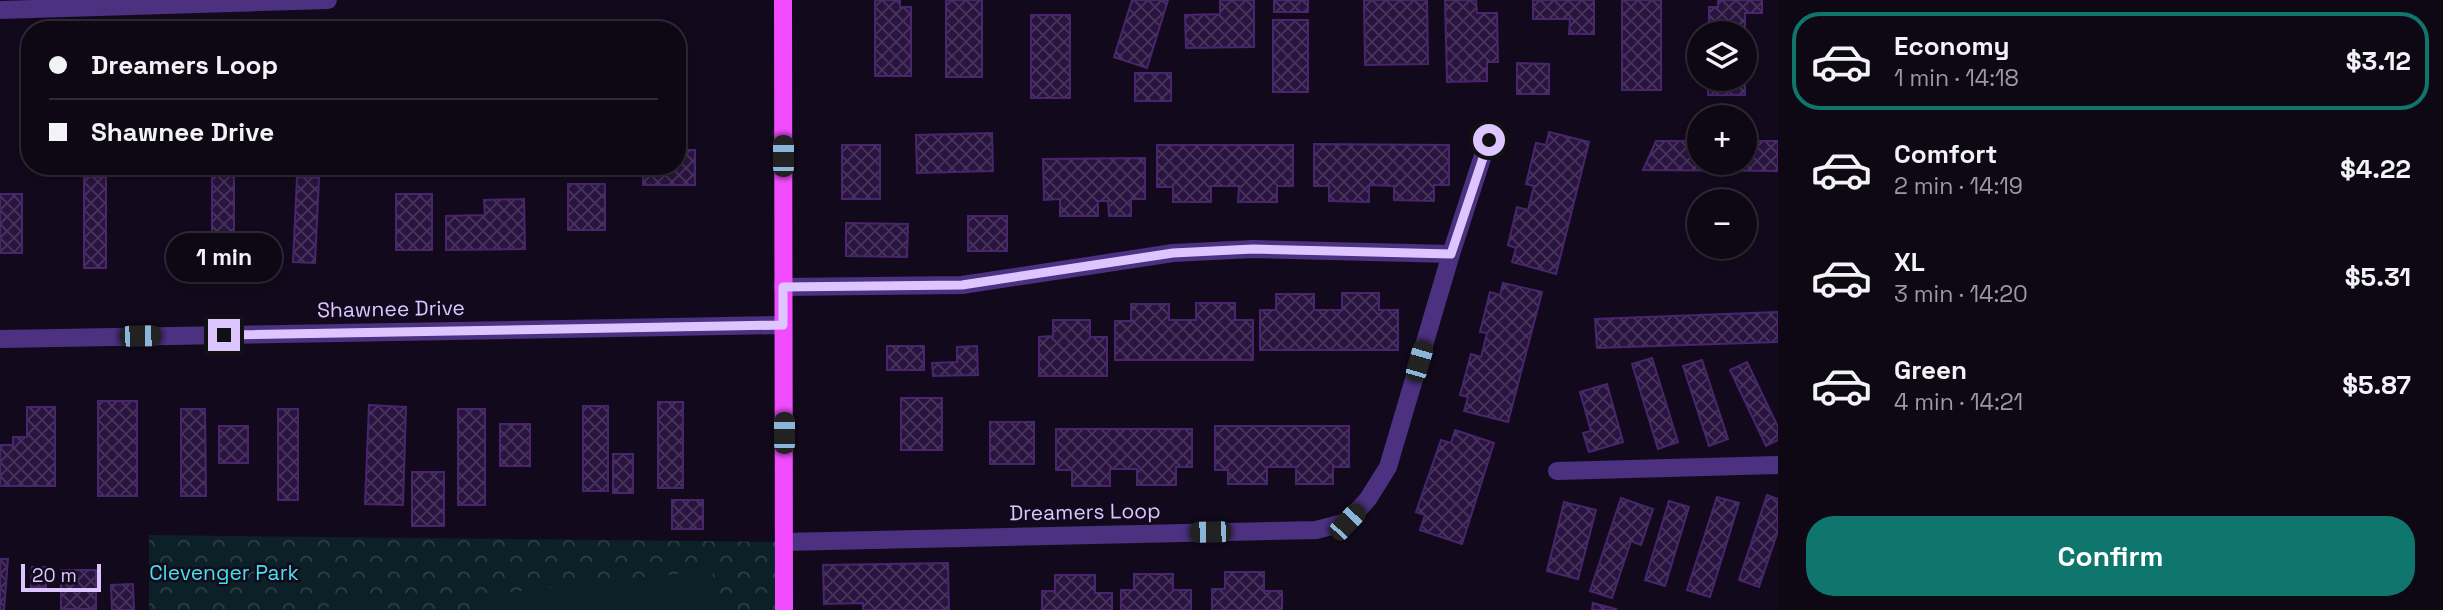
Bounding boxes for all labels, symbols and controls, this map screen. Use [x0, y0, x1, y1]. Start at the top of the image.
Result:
map controls [1687, 21, 1757, 259]
button: layers [1687, 21, 1757, 91]
text: Economy [1894, 29, 2010, 63]
icon: car [1810, 30, 1873, 93]
text: $3.12 [2346, 44, 2411, 78]
text: Dreamers Loop [91, 48, 278, 82]
text: 1 min · 14:18 [1894, 63, 2019, 93]
button: + [1687, 105, 1757, 175]
text: Shawnee Drive [91, 115, 274, 149]
route start [1473, 124, 1505, 156]
car [773, 135, 794, 177]
text: Comfort [1894, 137, 1997, 171]
icon: car [1810, 138, 1873, 201]
text: $4.22 [2340, 152, 2411, 186]
text: 2 min · 14:19 [1894, 171, 2023, 201]
button: − [1687, 189, 1757, 259]
callout: 1 min [166, 233, 282, 282]
text: 1 min [196, 242, 252, 272]
text: XL [1894, 245, 1925, 279]
icon: car [1810, 246, 1873, 309]
text: $5.31 [2345, 260, 2411, 294]
text: 3 min · 14:20 [1894, 279, 2028, 309]
street label: Shawnee Drive [317, 294, 465, 323]
route end [208, 319, 240, 351]
car [119, 325, 162, 347]
car [1404, 338, 1435, 384]
text: Green [1894, 353, 1967, 387]
icon: car [1810, 354, 1873, 417]
text: $5.87 [2342, 368, 2411, 402]
text: 4 min · 14:21 [1894, 387, 2023, 417]
car [774, 412, 795, 454]
street label: Dreamers Loop [1009, 497, 1161, 526]
car [1325, 499, 1370, 545]
button: Confirm [1806, 516, 2415, 596]
car [1189, 521, 1232, 543]
park label: Clevenger Park [149, 559, 299, 586]
scale bar [21, 561, 102, 593]
text: 20 m [32, 563, 77, 588]

